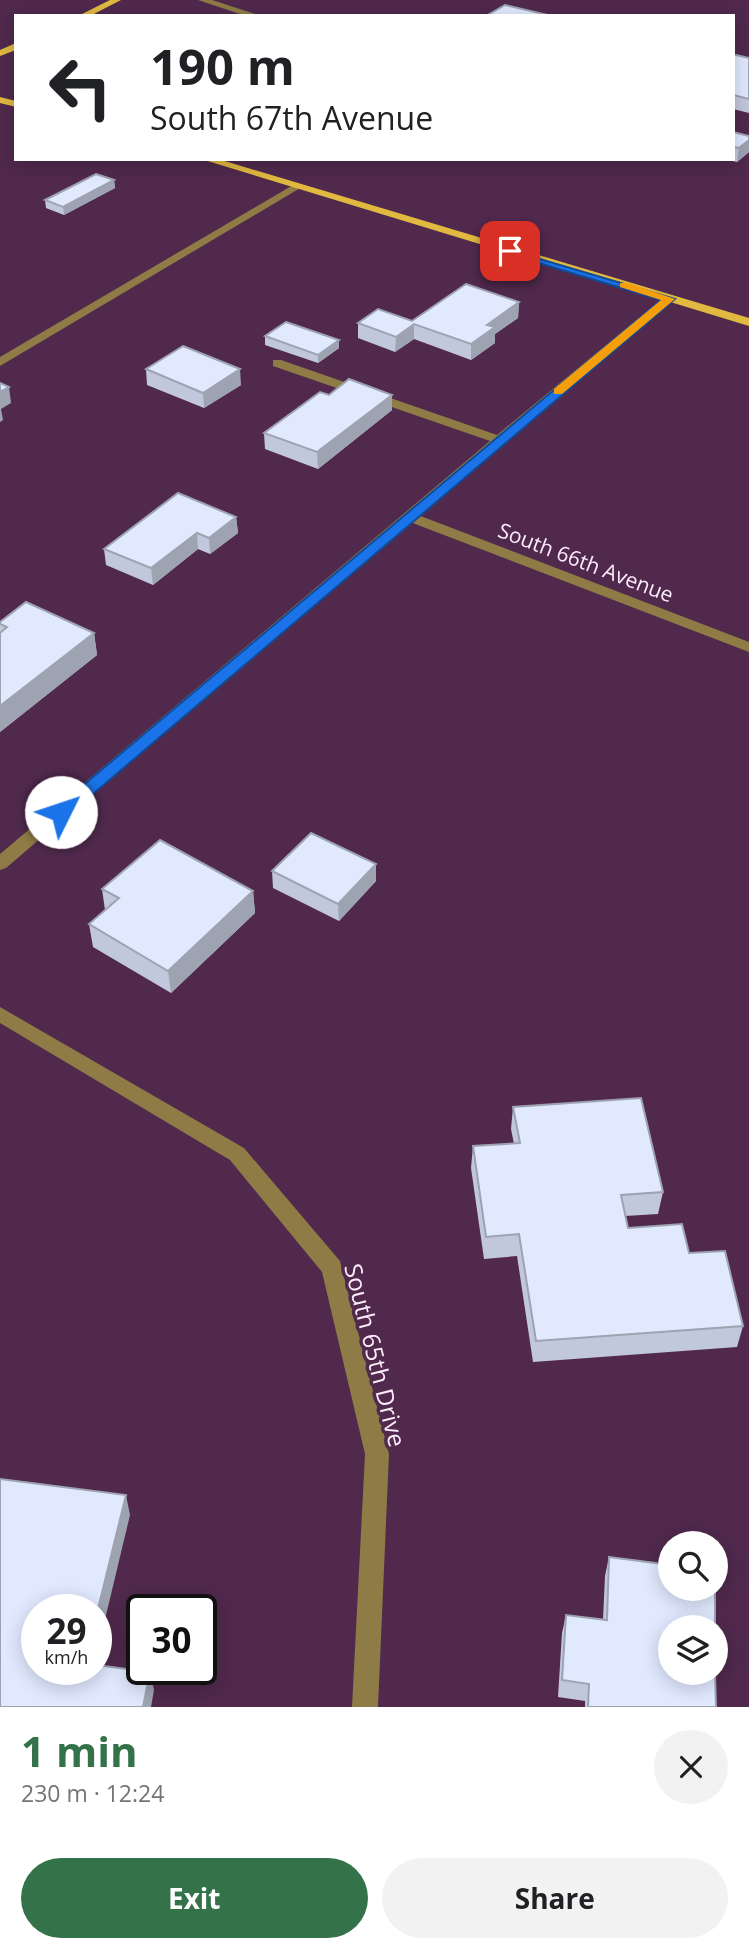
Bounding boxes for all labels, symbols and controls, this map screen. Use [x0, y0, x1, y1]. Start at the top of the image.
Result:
text: 190 m [150, 33, 295, 99]
icon: left [35, 42, 126, 133]
text: South 67th Avenue [150, 96, 433, 139]
pin [480, 221, 540, 281]
icon: arrive [491, 232, 529, 270]
street label: South 66th Avenue [494, 516, 678, 608]
position arrow [24, 775, 98, 849]
street label: South 65th Drive [337, 1260, 415, 1450]
map controls [658, 1531, 728, 1685]
button: search [658, 1531, 728, 1601]
speed limit sign: 30 [126, 1594, 217, 1685]
text: 29 [46, 1607, 87, 1654]
button: layers [658, 1615, 728, 1685]
text: km/h [45, 1645, 88, 1669]
text: 1 min [21, 1722, 138, 1779]
button: close [654, 1730, 728, 1804]
text: 230 m · 12:24 [21, 1777, 164, 1809]
button: Exit [21, 1858, 368, 1938]
button: Share [382, 1858, 728, 1938]

